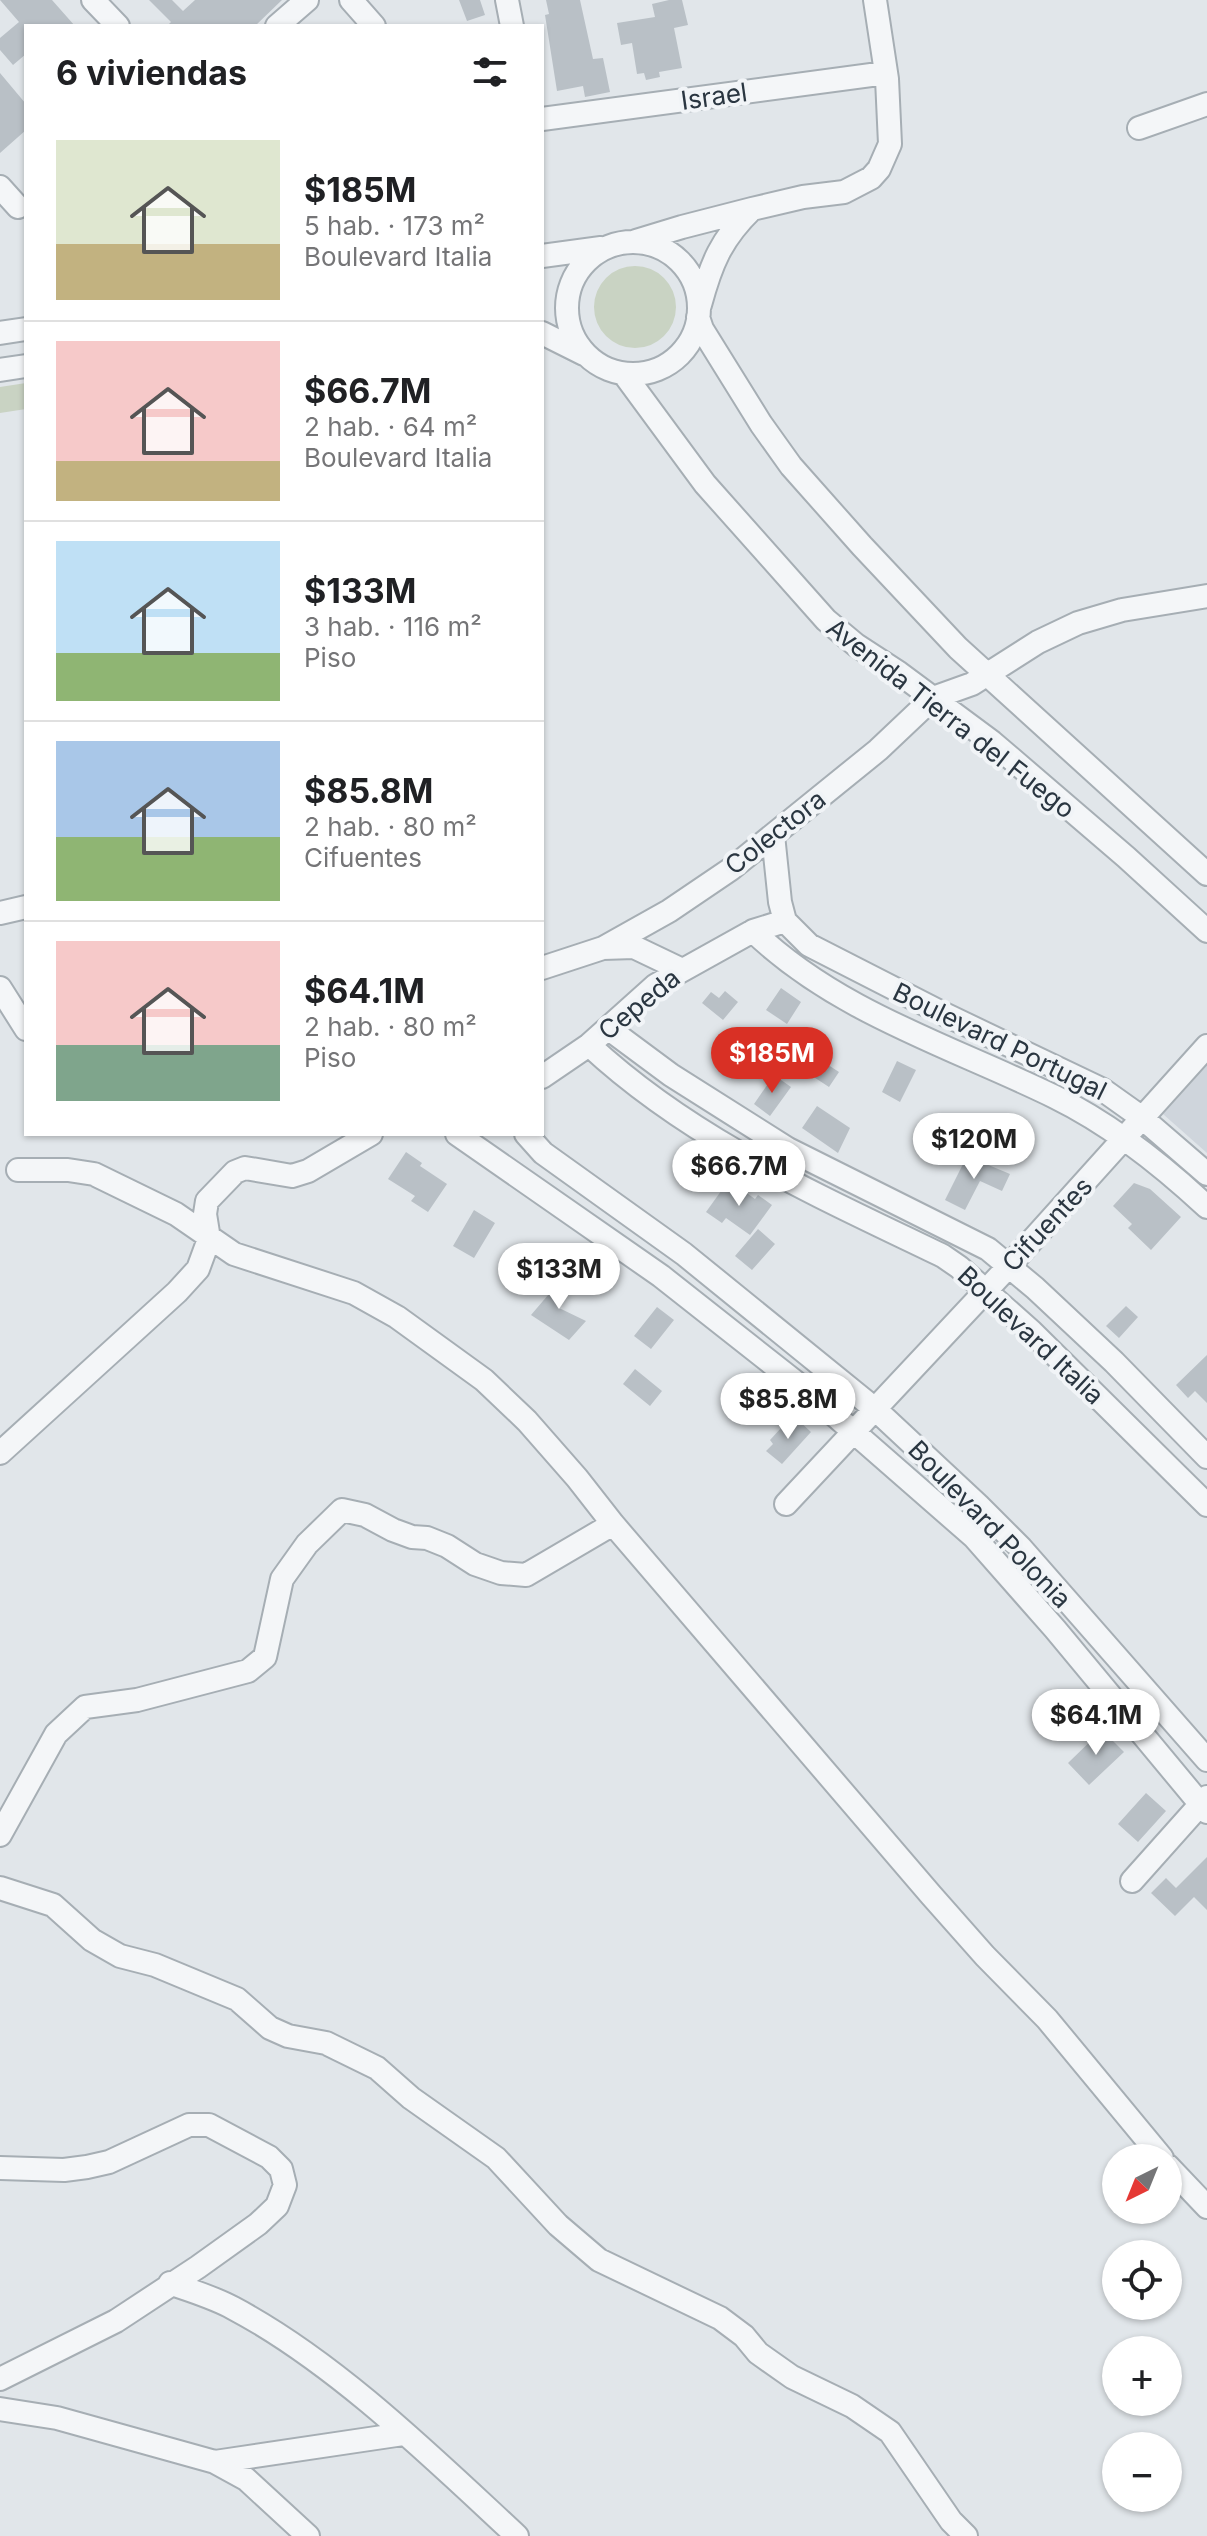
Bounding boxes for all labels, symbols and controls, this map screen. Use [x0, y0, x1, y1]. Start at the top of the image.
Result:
icon: filters [468, 50, 512, 94]
text: 6 viviendas [56, 52, 247, 93]
street label: Israel [679, 76, 749, 116]
text: $185M [304, 169, 416, 210]
icon: home [120, 172, 216, 268]
text: 5 hab. · 173 m² [304, 210, 485, 241]
text: Boulevard Italia [304, 241, 492, 272]
text: $66.7M [304, 370, 431, 411]
icon: home [120, 373, 216, 469]
text: 2 hab. · 64 m² [304, 411, 477, 442]
text: Boulevard Italia [304, 442, 492, 473]
text: $133M [304, 570, 417, 611]
icon: home [120, 573, 216, 669]
text: 3 hab. · 116 m² [304, 611, 482, 642]
street label: Avenida Tierra del Fuego [821, 611, 1081, 825]
text: Piso [304, 642, 356, 673]
text: $85.8M [304, 770, 434, 811]
icon: home [120, 773, 216, 869]
street label: Colectora [719, 783, 831, 881]
text: 2 hab. · 80 m² [304, 811, 477, 842]
text: Cifuentes [304, 842, 422, 873]
street label: Cepeda [592, 962, 686, 1046]
text: $64.1M [304, 970, 425, 1011]
icon: home [120, 973, 216, 1069]
street label: Boulevard Portugal [888, 976, 1112, 1106]
text: 2 hab. · 80 m² [304, 1011, 477, 1042]
pin: $185M [716, 1027, 828, 1095]
text: $185M [729, 1037, 815, 1068]
text: Piso [304, 1042, 356, 1073]
pin: $120M [918, 1113, 1030, 1181]
text: $120M [931, 1123, 1017, 1154]
pin: $66.7M [674, 1140, 804, 1208]
text: $66.7M [690, 1150, 788, 1181]
street label: Cifuentes [995, 1170, 1099, 1278]
pin: $133M [503, 1243, 615, 1311]
text: $133M [516, 1253, 602, 1284]
street label: Boulevard Italia [952, 1259, 1110, 1411]
pin: $85.8M [723, 1373, 853, 1441]
text: $85.8M [738, 1383, 838, 1414]
street label: Boulevard Polonia [902, 1434, 1078, 1614]
pin: $64.1M [1031, 1689, 1161, 1757]
text: $64.1M [1050, 1699, 1142, 1730]
north arrow [1102, 2144, 1182, 2224]
map controls [1102, 2144, 1182, 2512]
button: locate [1102, 2240, 1182, 2320]
button: + [1102, 2336, 1182, 2416]
button: − [1102, 2432, 1182, 2512]

